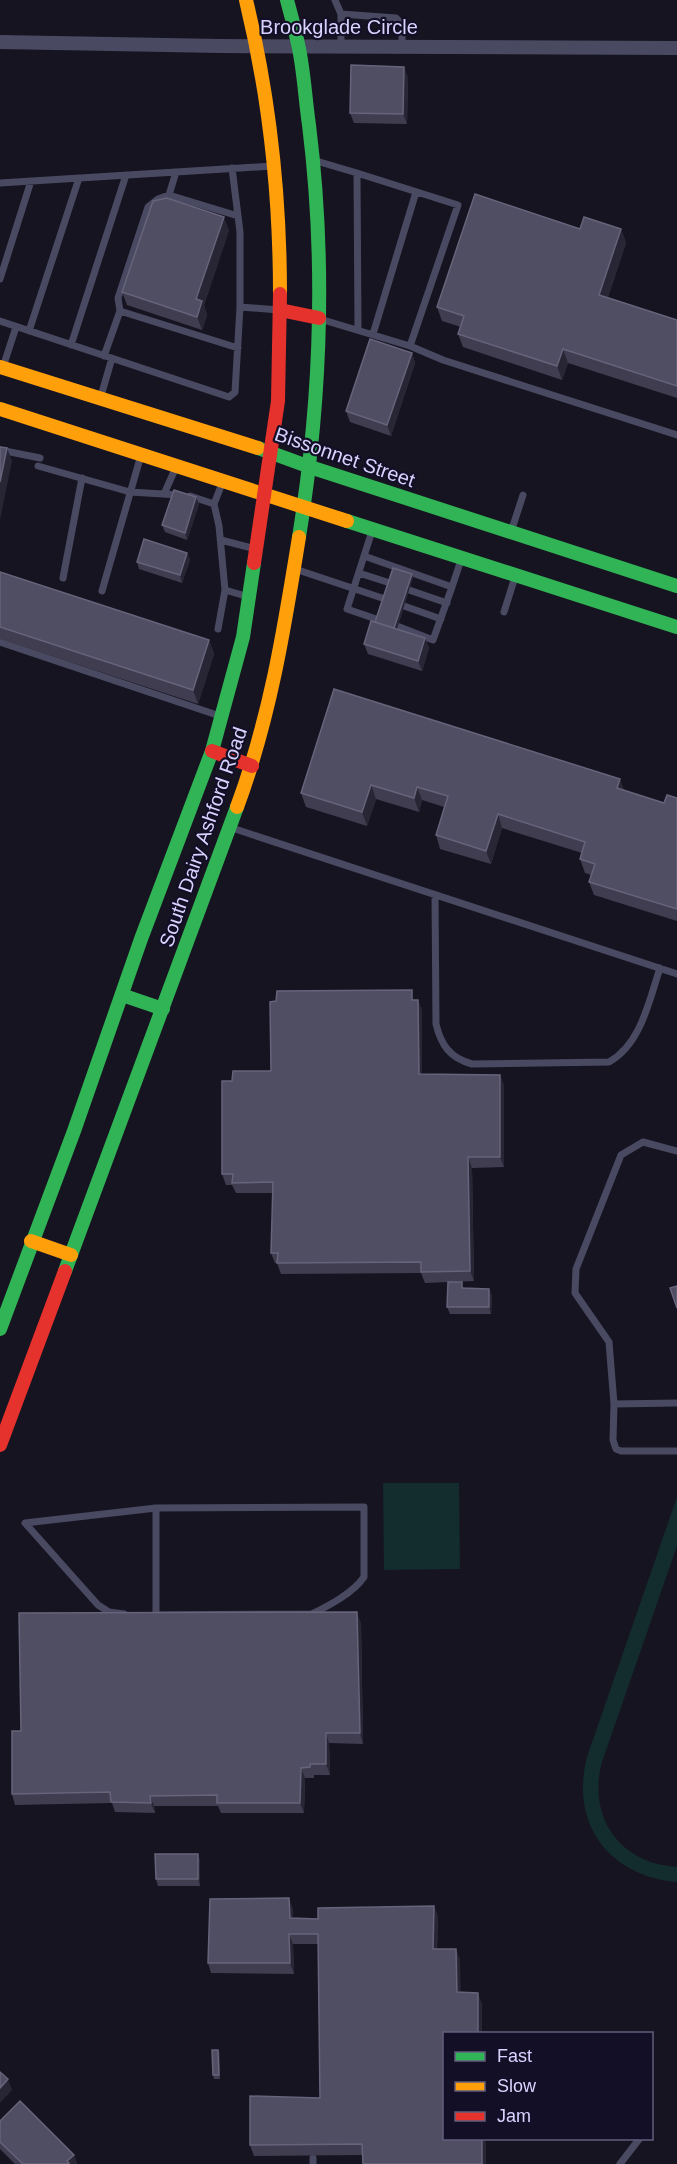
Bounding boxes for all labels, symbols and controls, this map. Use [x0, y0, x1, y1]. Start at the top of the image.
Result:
street label: Brookglade Circle [260, 16, 418, 38]
street label: Bissonnet Street [272, 423, 418, 491]
street label: South Dairy Ashford Road [155, 724, 251, 950]
legend [443, 2032, 653, 2140]
text: Fast [497, 2046, 532, 2066]
text: Slow [497, 2076, 537, 2096]
text: Jam [497, 2106, 531, 2126]

